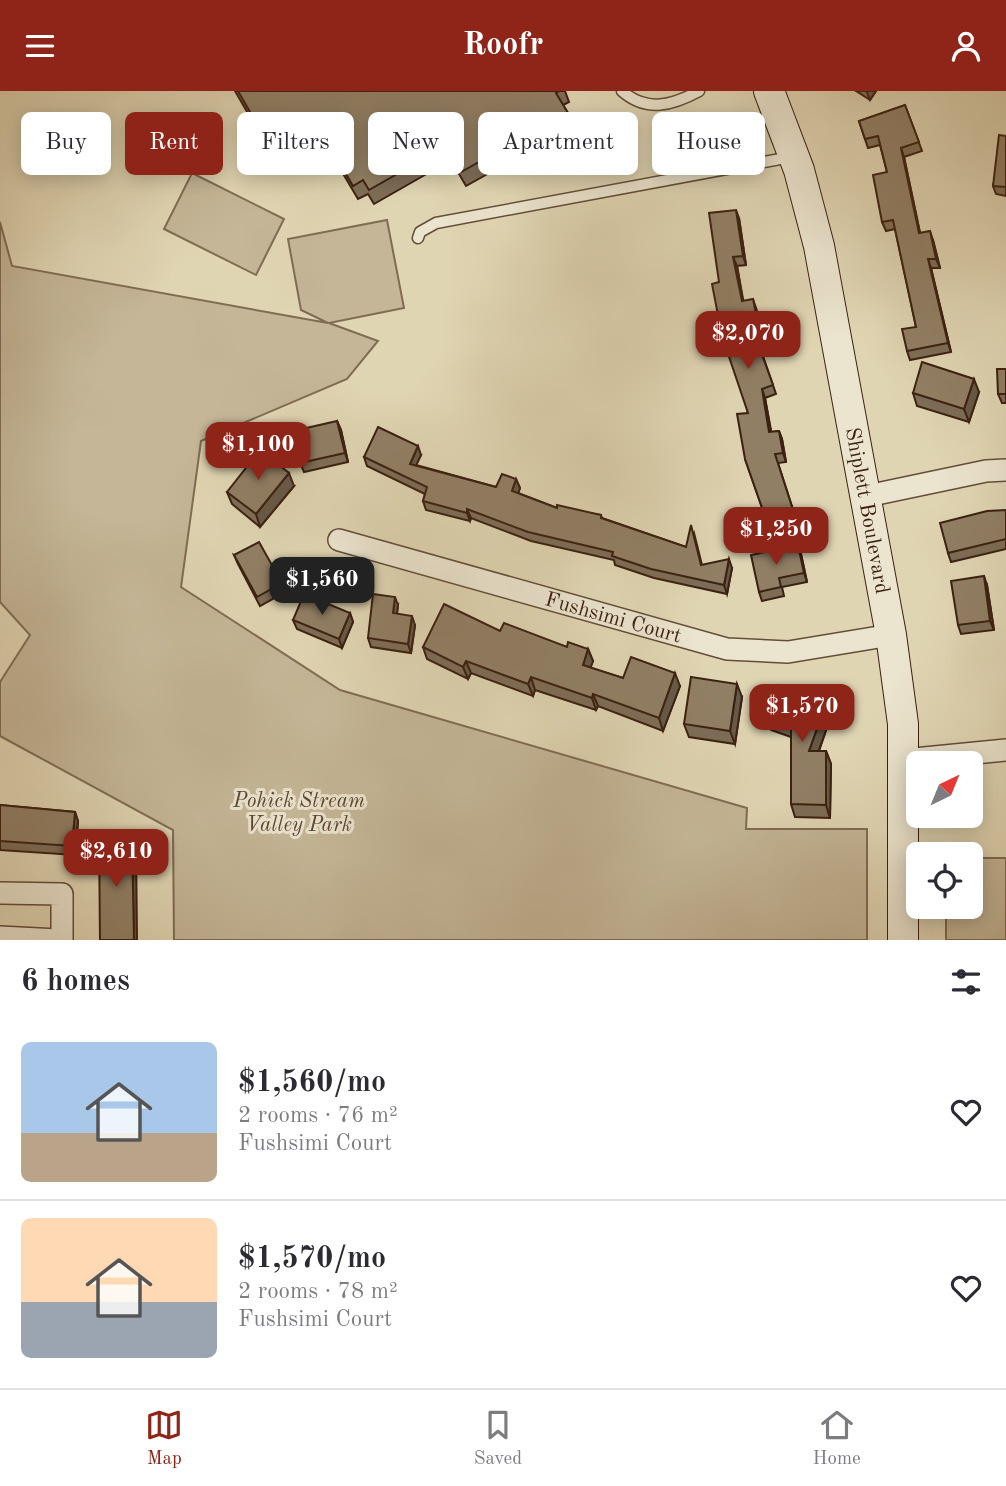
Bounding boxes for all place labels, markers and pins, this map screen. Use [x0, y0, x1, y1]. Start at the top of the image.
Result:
pin: $2,070 [691, 311, 805, 371]
pin: $1,100 [201, 423, 315, 482]
pin: $1,250 [719, 507, 833, 567]
pin: $1,560 [265, 557, 379, 617]
pin: $1,570 [745, 685, 859, 744]
pin: $2,610 [59, 829, 173, 889]

